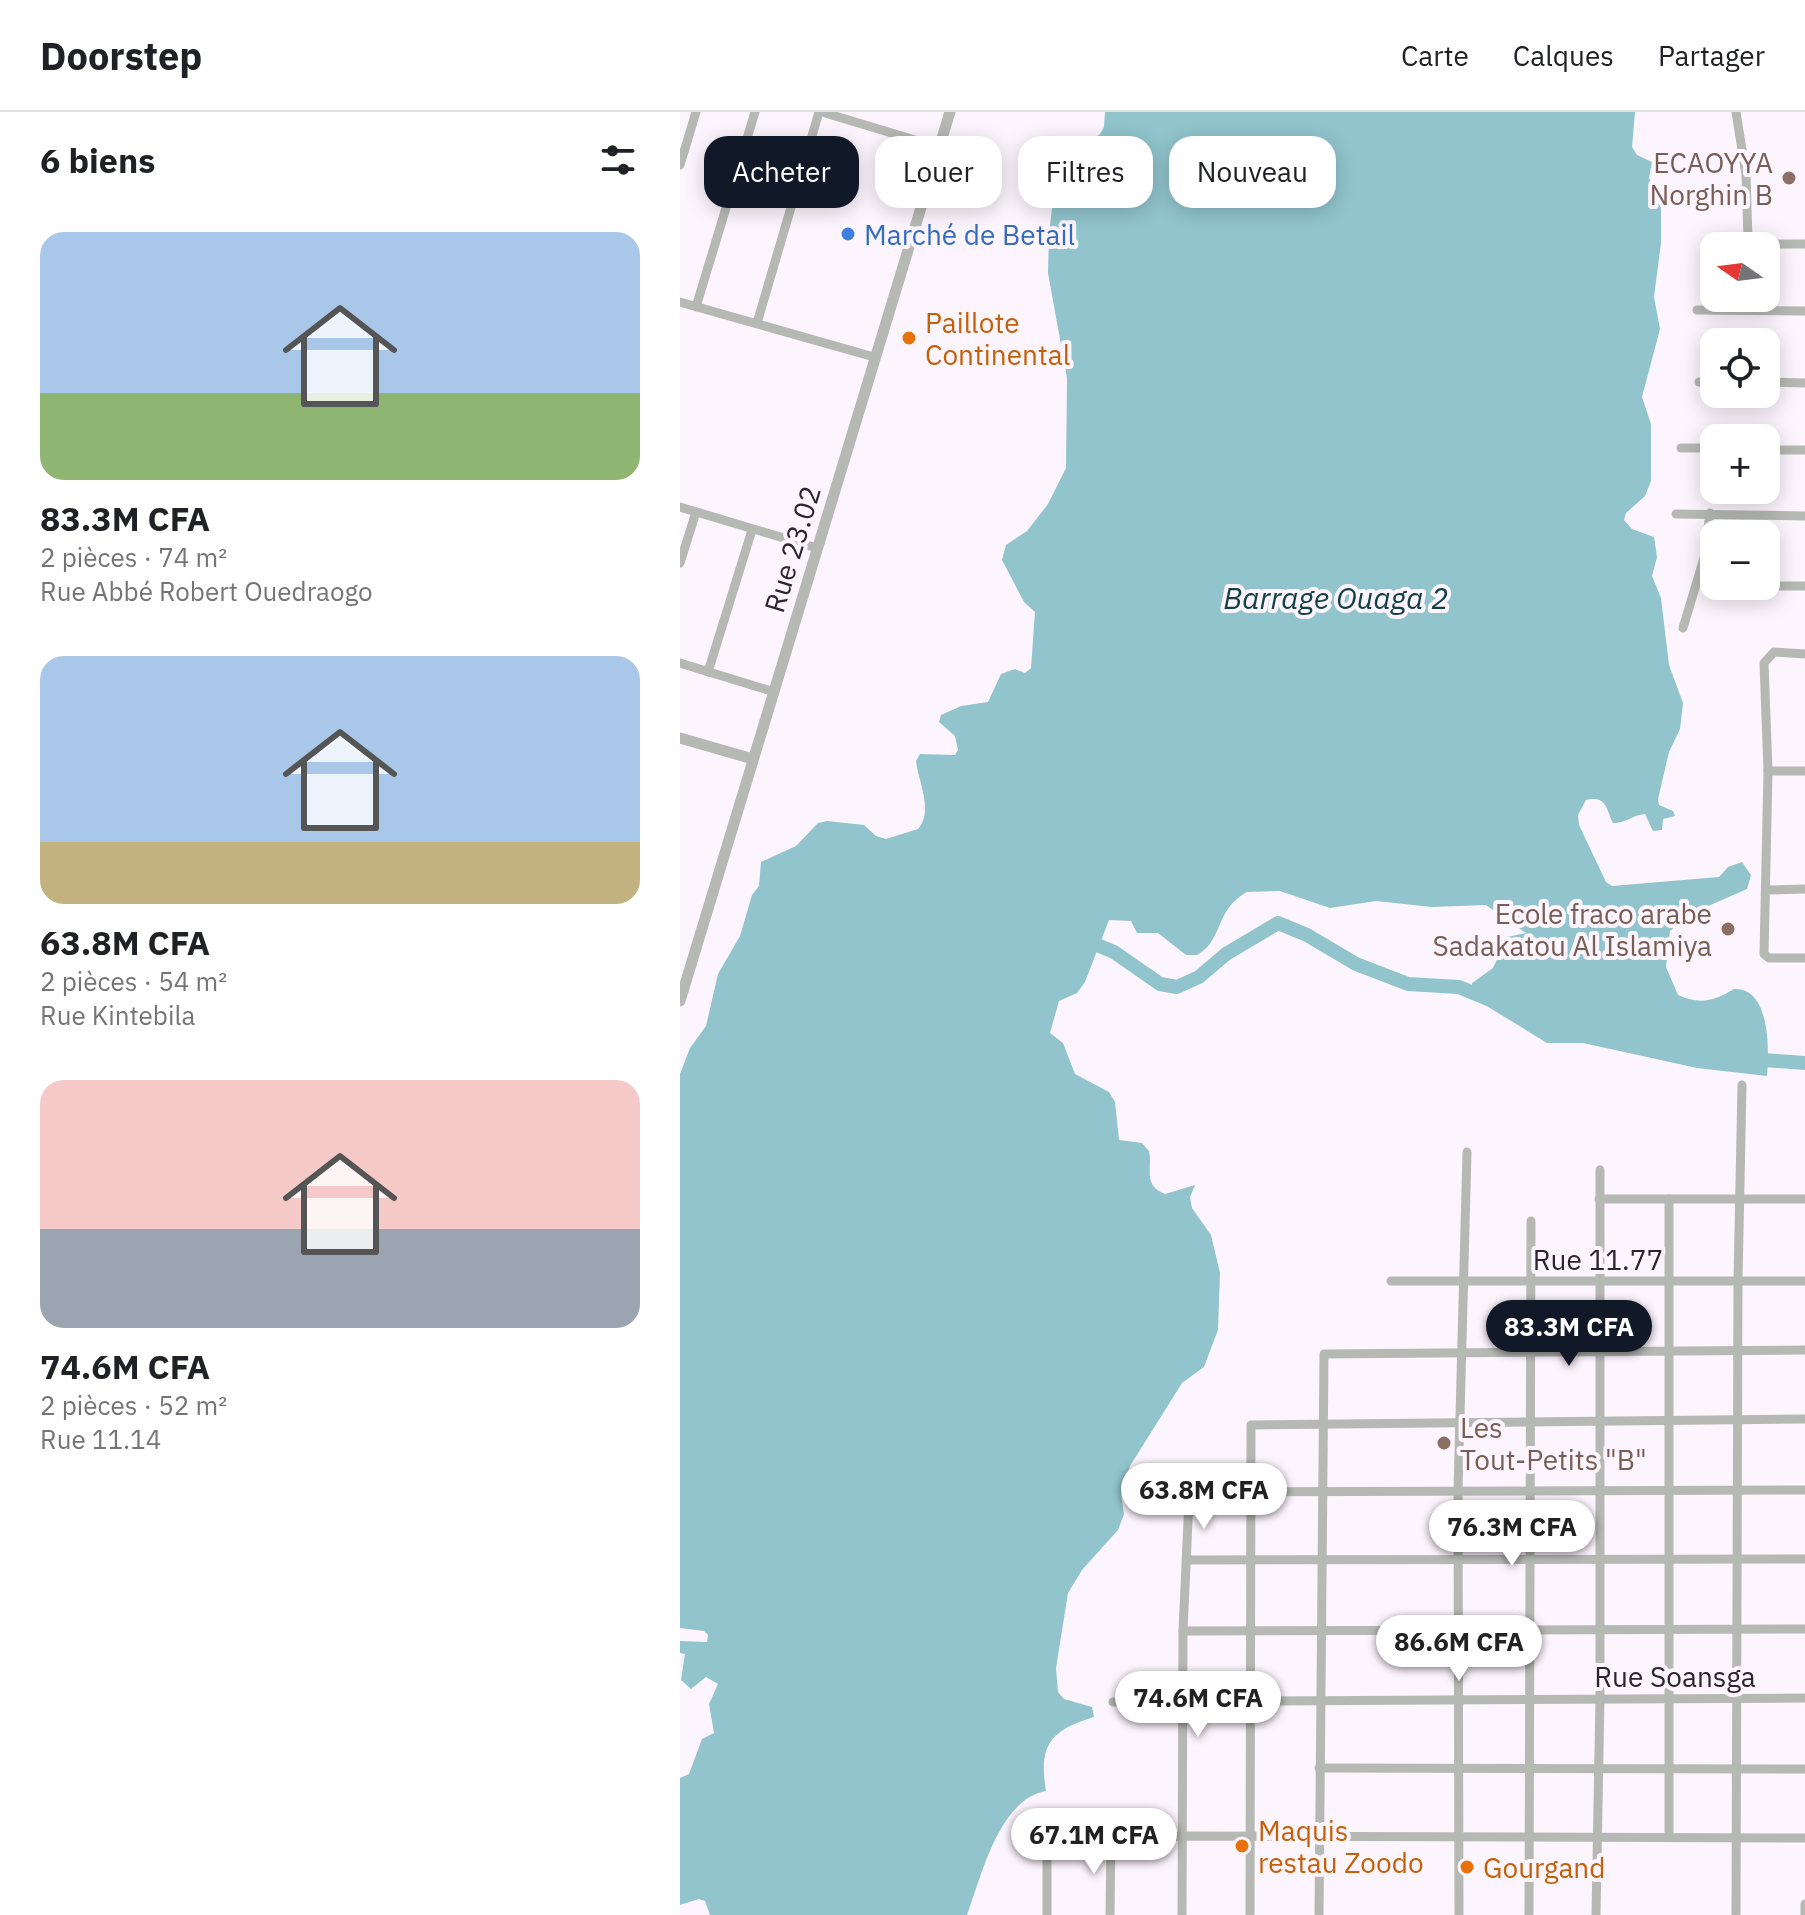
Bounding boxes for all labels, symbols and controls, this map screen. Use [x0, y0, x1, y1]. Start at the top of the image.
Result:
text: Doorstep [40, 31, 202, 80]
text: Carte [1401, 37, 1469, 74]
text: Calques [1513, 37, 1614, 74]
text: Partager [1658, 37, 1765, 74]
chip: Acheter [704, 136, 859, 208]
chip: Louer [875, 136, 1002, 208]
chip: Filtres [1018, 136, 1153, 208]
chip: Nouveau [1169, 136, 1336, 208]
text: 6 biens [40, 138, 155, 182]
icon: filters [596, 138, 640, 182]
place label: ECAOYYA Norghin B [1649, 144, 1773, 213]
marker: ECAOYYA Norghin B [1780, 169, 1798, 187]
place label: Marché de Betail [864, 216, 1075, 253]
marker: Marché de Betail [839, 225, 857, 243]
north arrow [1700, 232, 1780, 312]
map controls [1700, 232, 1780, 600]
icon: home [268, 284, 412, 428]
place label: Paillote Continental [925, 304, 1070, 373]
button: locate [1700, 328, 1780, 408]
marker: Paillote Continental [900, 329, 918, 347]
button: + [1700, 424, 1780, 504]
street label: Rue 23.02 [755, 481, 829, 617]
text: 83.3M CFA [40, 496, 210, 540]
button: − [1700, 520, 1780, 600]
text: 2 pièces · 74 m² [40, 540, 227, 574]
text: Rue Abbé Robert Ouedraogo [40, 574, 373, 608]
water label: Barrage Ouaga 2 [1223, 578, 1449, 617]
icon: home [268, 708, 412, 852]
place label: Ecole fraco arabe Sadakatou Al Islamiya [1433, 895, 1712, 964]
text: 63.8M CFA [40, 920, 210, 964]
marker: Ecole fraco arabe Sadakatou Al Islamiya [1719, 920, 1737, 938]
text: 2 pièces · 54 m² [40, 964, 227, 998]
text: Rue Kintebila [40, 998, 195, 1032]
icon: home [268, 1132, 412, 1276]
street label: Rue 11.77 [1533, 1241, 1663, 1278]
pin: 83.3M CFA [1477, 1300, 1661, 1368]
text: 83.3M CFA [1504, 1309, 1634, 1343]
text: 74.6M CFA [40, 1344, 210, 1388]
text: 2 pièces · 52 m² [40, 1388, 227, 1422]
place label: Les Tout-Petits "B" [1460, 1409, 1647, 1478]
text: Rue 11.14 [40, 1422, 161, 1456]
marker: Les Tout-Petits "B" [1435, 1434, 1453, 1452]
pin: 63.8M CFA [1112, 1463, 1296, 1531]
text: 63.8M CFA [1139, 1472, 1269, 1506]
pin: 76.3M CFA [1420, 1500, 1604, 1568]
text: 76.3M CFA [1447, 1509, 1577, 1543]
pin: 86.6M CFA [1367, 1615, 1551, 1683]
text: 86.6M CFA [1394, 1624, 1524, 1658]
street label: Rue Soansga [1594, 1658, 1756, 1695]
pin: 74.6M CFA [1106, 1671, 1290, 1739]
text: 74.6M CFA [1133, 1680, 1263, 1714]
pin: 67.1M CFA [1002, 1808, 1186, 1876]
place label: Maquis restau Zoodo [1258, 1812, 1424, 1881]
text: 67.1M CFA [1029, 1817, 1159, 1851]
marker: Maquis restau Zoodo [1233, 1837, 1251, 1855]
place label: Gourgand [1483, 1849, 1605, 1886]
marker: Gourgand [1458, 1858, 1476, 1876]

